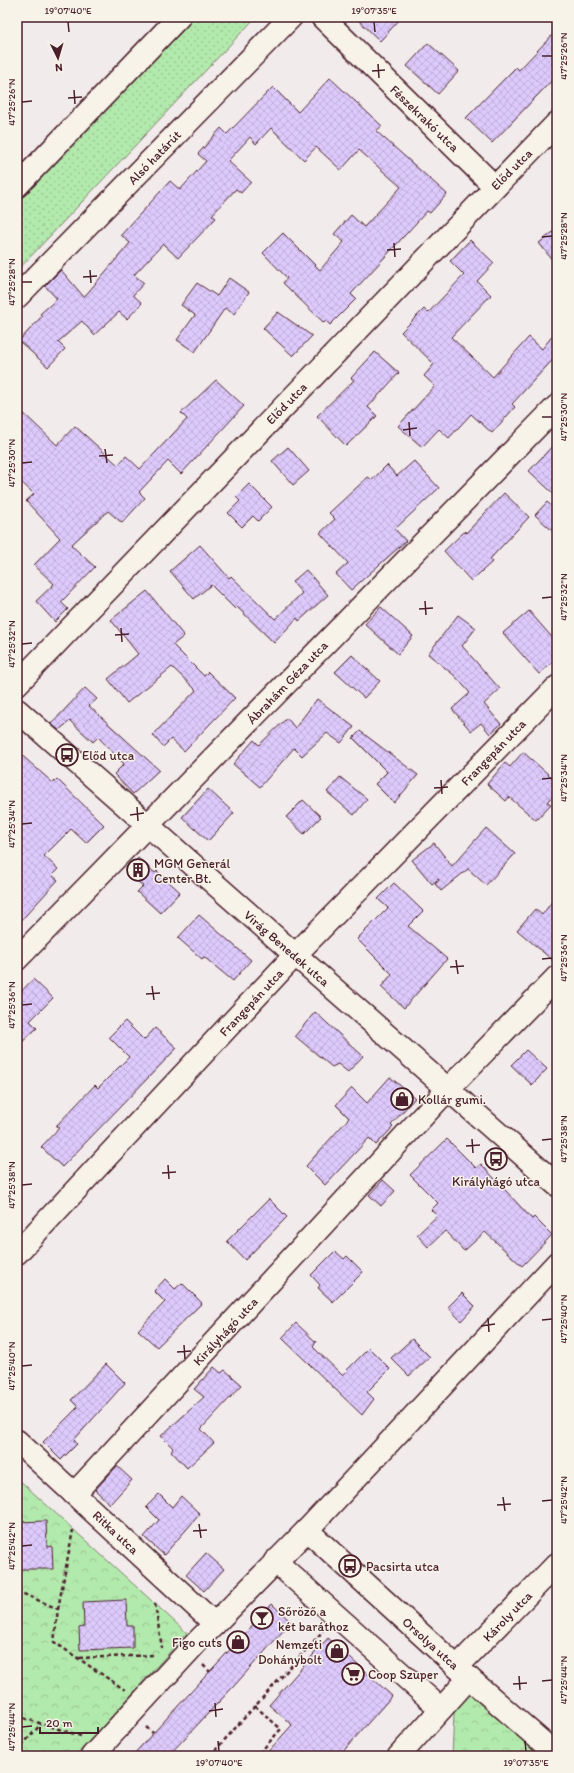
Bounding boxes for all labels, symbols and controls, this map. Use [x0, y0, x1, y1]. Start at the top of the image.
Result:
text: 19°07'40"E [44, 4, 92, 17]
text: 19°07'35"E [351, 4, 397, 17]
text: 47°25'26"N [557, 32, 570, 80]
north arrow [38, 38, 78, 78]
text: N [55, 61, 63, 74]
text: 47°25'26"N [5, 78, 18, 126]
street label: Fészekrakó utca [387, 82, 462, 155]
street label: Alsó határút [125, 127, 184, 188]
street label: Előd utca [488, 145, 535, 193]
text: 47°25'28"N [557, 212, 570, 260]
text: 47°25'28"N [5, 258, 18, 306]
street label: Előd utca [263, 379, 310, 427]
text: 47°25'30"N [557, 393, 570, 441]
text: 47°25'30"N [5, 439, 18, 487]
text: 47°25'32"N [557, 573, 570, 621]
text: 47°25'32"N [5, 620, 18, 668]
street label: Ábrahám Géza utca [244, 637, 331, 727]
street label: Frangepán utca [458, 716, 529, 789]
bus stop icon: Előd utca [54, 742, 80, 768]
place label: Előd utca [82, 748, 135, 763]
text: 47°25'34"N [557, 754, 570, 802]
text: 47°25'34"N [5, 800, 18, 848]
place label: MGM Generál Center Bt. [154, 856, 231, 886]
building icon: MGM Generál Center Bt. [125, 857, 151, 883]
street label: Virág Benedek utca [241, 907, 333, 990]
text: 47°25'36"N [557, 934, 570, 982]
street label: Frangepán utca [216, 965, 287, 1039]
text: 47°25'36"N [5, 981, 18, 1029]
shop icon: Kollár gumi. [389, 1086, 415, 1112]
place label: Kollár gumi. [418, 1092, 486, 1107]
text: 47°25'38"N [557, 1115, 570, 1163]
bus stop icon: Királyhágó utca [483, 1146, 509, 1172]
text: 47°25'38"N [5, 1161, 18, 1209]
place label: Királyhágó utca [452, 1174, 541, 1189]
street label: Királyhágó utca [190, 1294, 261, 1369]
text: 47°25'40"N [557, 1294, 570, 1343]
text: 47°25'40"N [5, 1341, 18, 1390]
text: 47°25'42"N [557, 1476, 570, 1524]
street label: Ritka utca [90, 1507, 142, 1557]
text: 47°25'42"N [5, 1522, 18, 1570]
bus stop icon: Pacsirta utca [337, 1553, 363, 1579]
place label: Pacsirta utca [366, 1559, 440, 1574]
street label: Károly utca [480, 1588, 535, 1645]
place label: Sőröző a két baráthoz [278, 1604, 349, 1634]
bar icon: Sőröző a két baráthoz [249, 1605, 275, 1631]
street label: Orsolya utca [399, 1614, 462, 1673]
shop icon: Figo cuts [225, 1629, 251, 1655]
place label: Figo cuts [172, 1635, 222, 1650]
place label: Nemzeti Dohánybolt [258, 1637, 322, 1667]
shop icon: Nemzeti Dohánybolt [324, 1638, 350, 1664]
text: 47°25'44"N [557, 1655, 570, 1704]
supermarket icon: Coop Szuper [340, 1661, 366, 1687]
place label: Coop Szuper [368, 1667, 439, 1682]
text: 47°25'44"N [5, 1702, 18, 1751]
scale bar [40, 1709, 98, 1735]
text: 20 m [46, 1716, 73, 1730]
text: 19°07'40"E [195, 1756, 243, 1769]
text: 19°07'35"E [503, 1756, 549, 1769]

